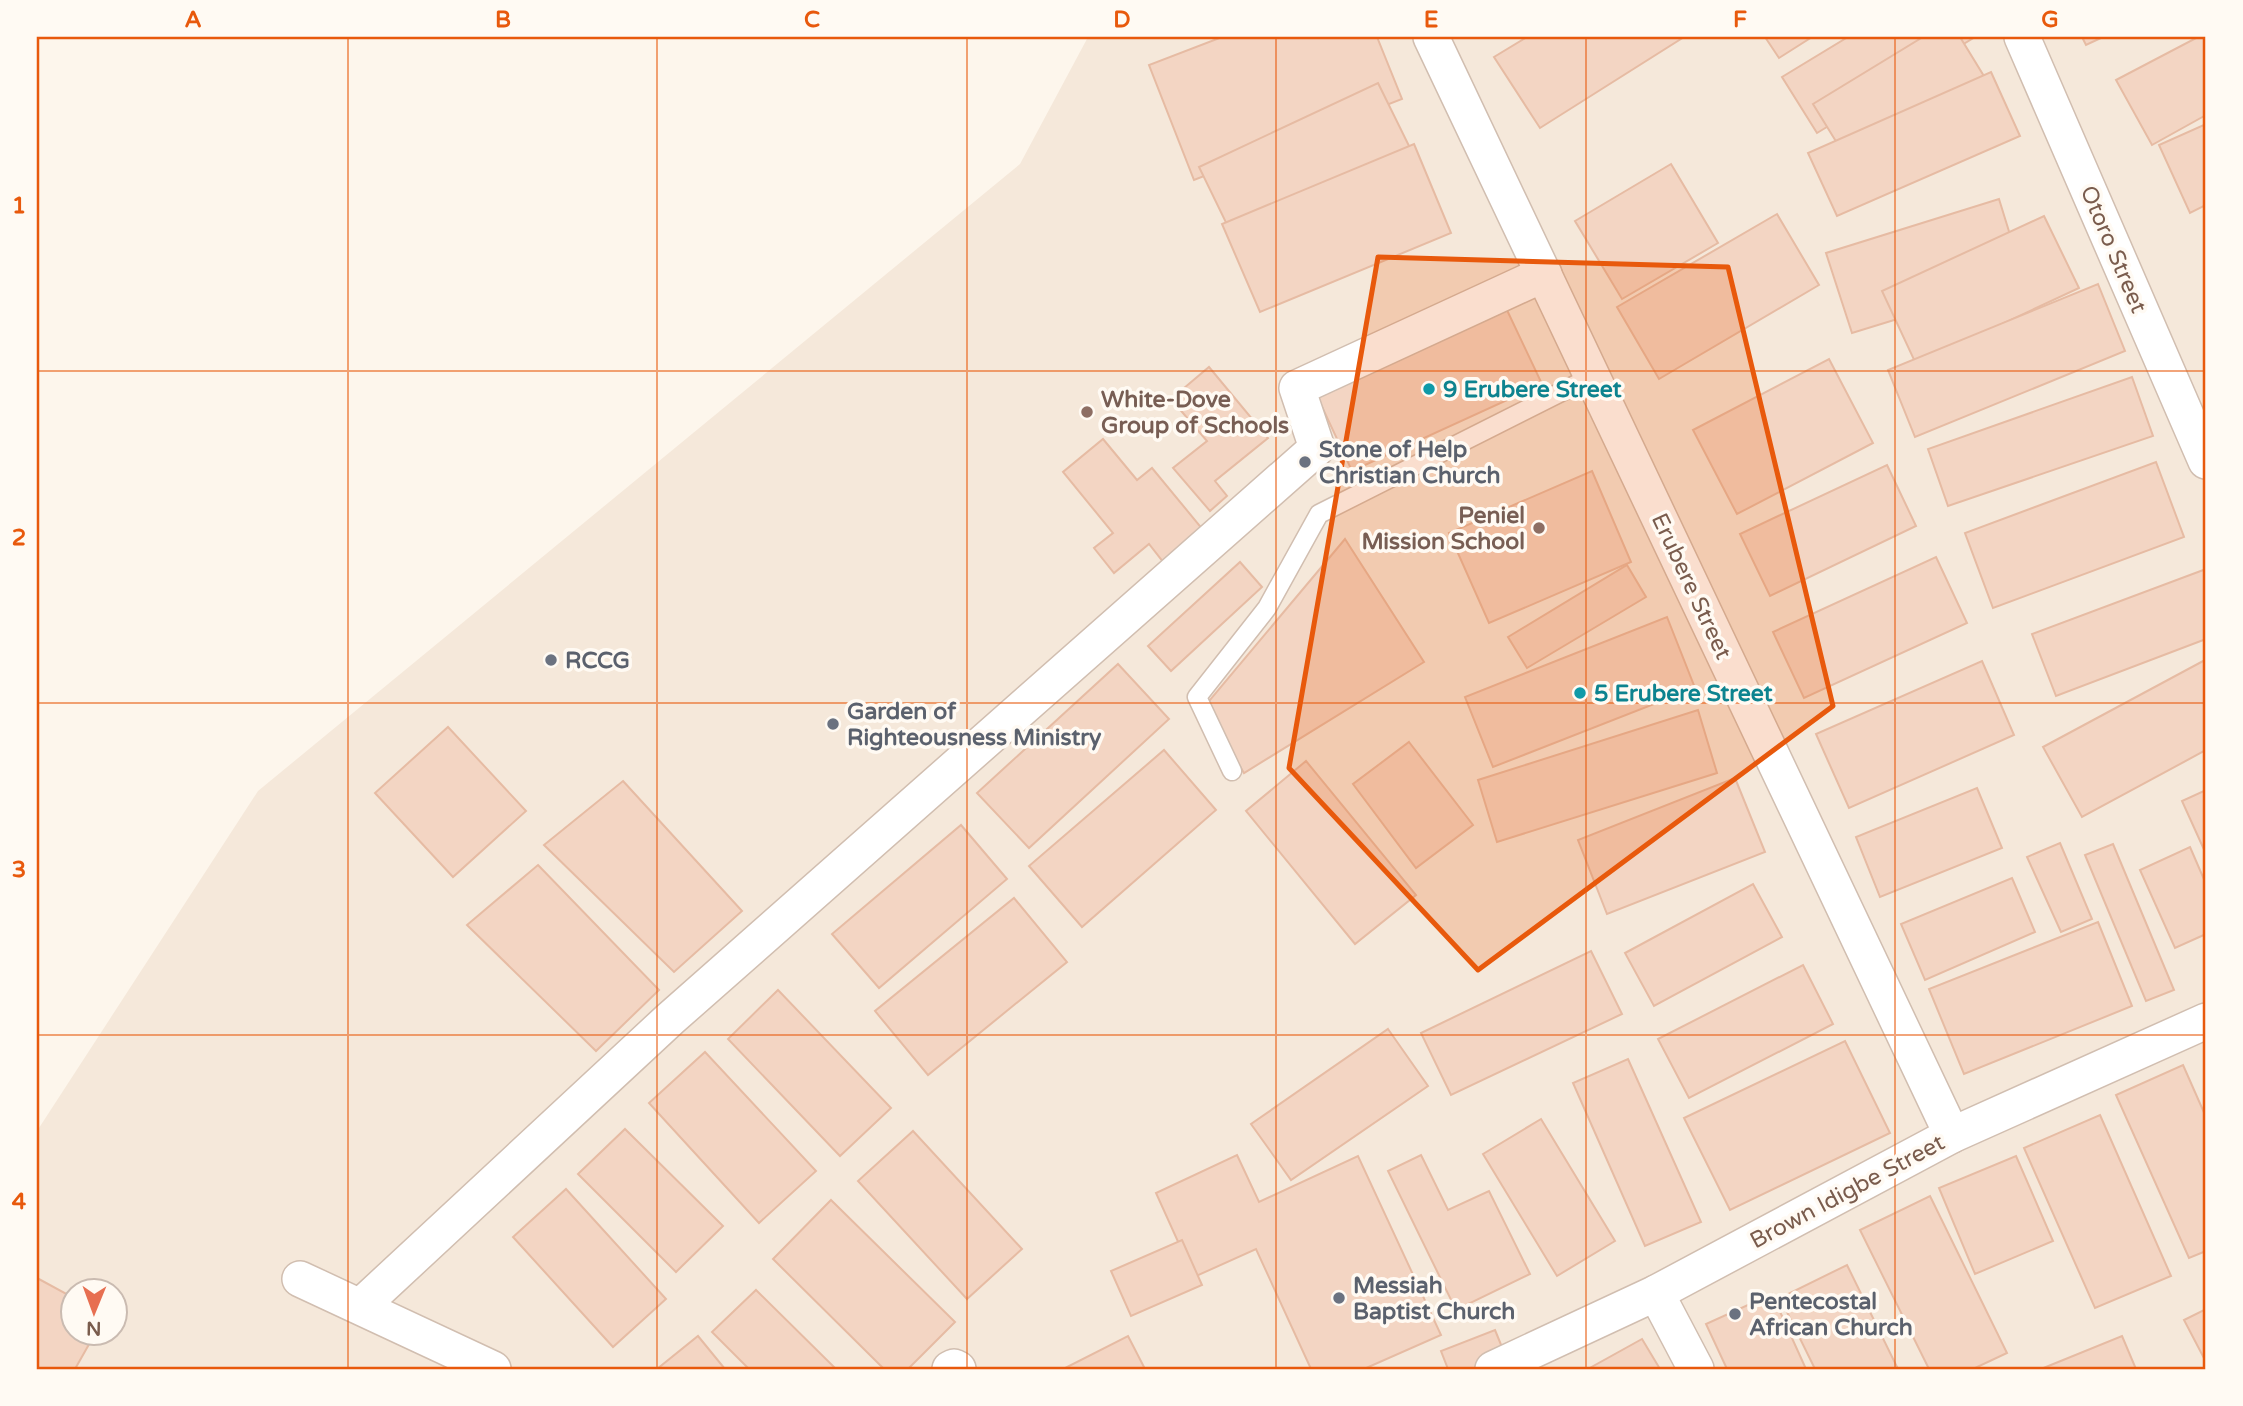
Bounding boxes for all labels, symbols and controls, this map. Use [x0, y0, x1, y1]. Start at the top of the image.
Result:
text: A [184, 6, 202, 34]
text: B [495, 6, 511, 34]
text: C [804, 6, 820, 34]
text: D [1113, 6, 1131, 34]
text: E [1424, 6, 1438, 34]
text: F [1733, 6, 1747, 34]
text: G [2041, 6, 2059, 34]
street label: Otoro Street [2074, 182, 2153, 317]
text: 1 [12, 192, 26, 220]
place label: 9 Erubere Street [1443, 376, 1622, 404]
marker: 9 Erubere Street [1421, 381, 1437, 397]
place label: White-Dove Group of Schools [1101, 386, 1289, 440]
marker: White-Dove Group of Schools [1079, 404, 1095, 420]
place label: Stone of Help Christian Church [1319, 436, 1501, 490]
marker: Stone of Help Christian Church [1297, 454, 1313, 470]
place label: Peniel Mission School [1361, 502, 1525, 556]
street label: Erubere Street [1645, 509, 1737, 664]
marker: Peniel Mission School [1531, 520, 1547, 536]
text: 2 [12, 524, 26, 552]
place label: RCCG [565, 647, 630, 675]
marker: RCCG [543, 652, 559, 668]
place label: 5 Erubere Street [1594, 680, 1773, 708]
marker: 5 Erubere Street [1572, 685, 1588, 701]
place label: Garden of Righteousness Ministry [847, 698, 1102, 752]
marker: Garden of Righteousness Ministry [825, 716, 841, 732]
text: 3 [12, 856, 26, 884]
street label: Brown Idigbe Street [1745, 1129, 1950, 1255]
text: 4 [12, 1188, 27, 1216]
place label: Messiah Baptist Church [1353, 1272, 1515, 1326]
north arrow [60, 1276, 130, 1346]
place label: Pentecostal African Church [1749, 1288, 1913, 1342]
marker: Messiah Baptist Church [1331, 1290, 1347, 1306]
marker: Pentecostal African Church [1727, 1306, 1743, 1322]
text: N [86, 1317, 102, 1339]

